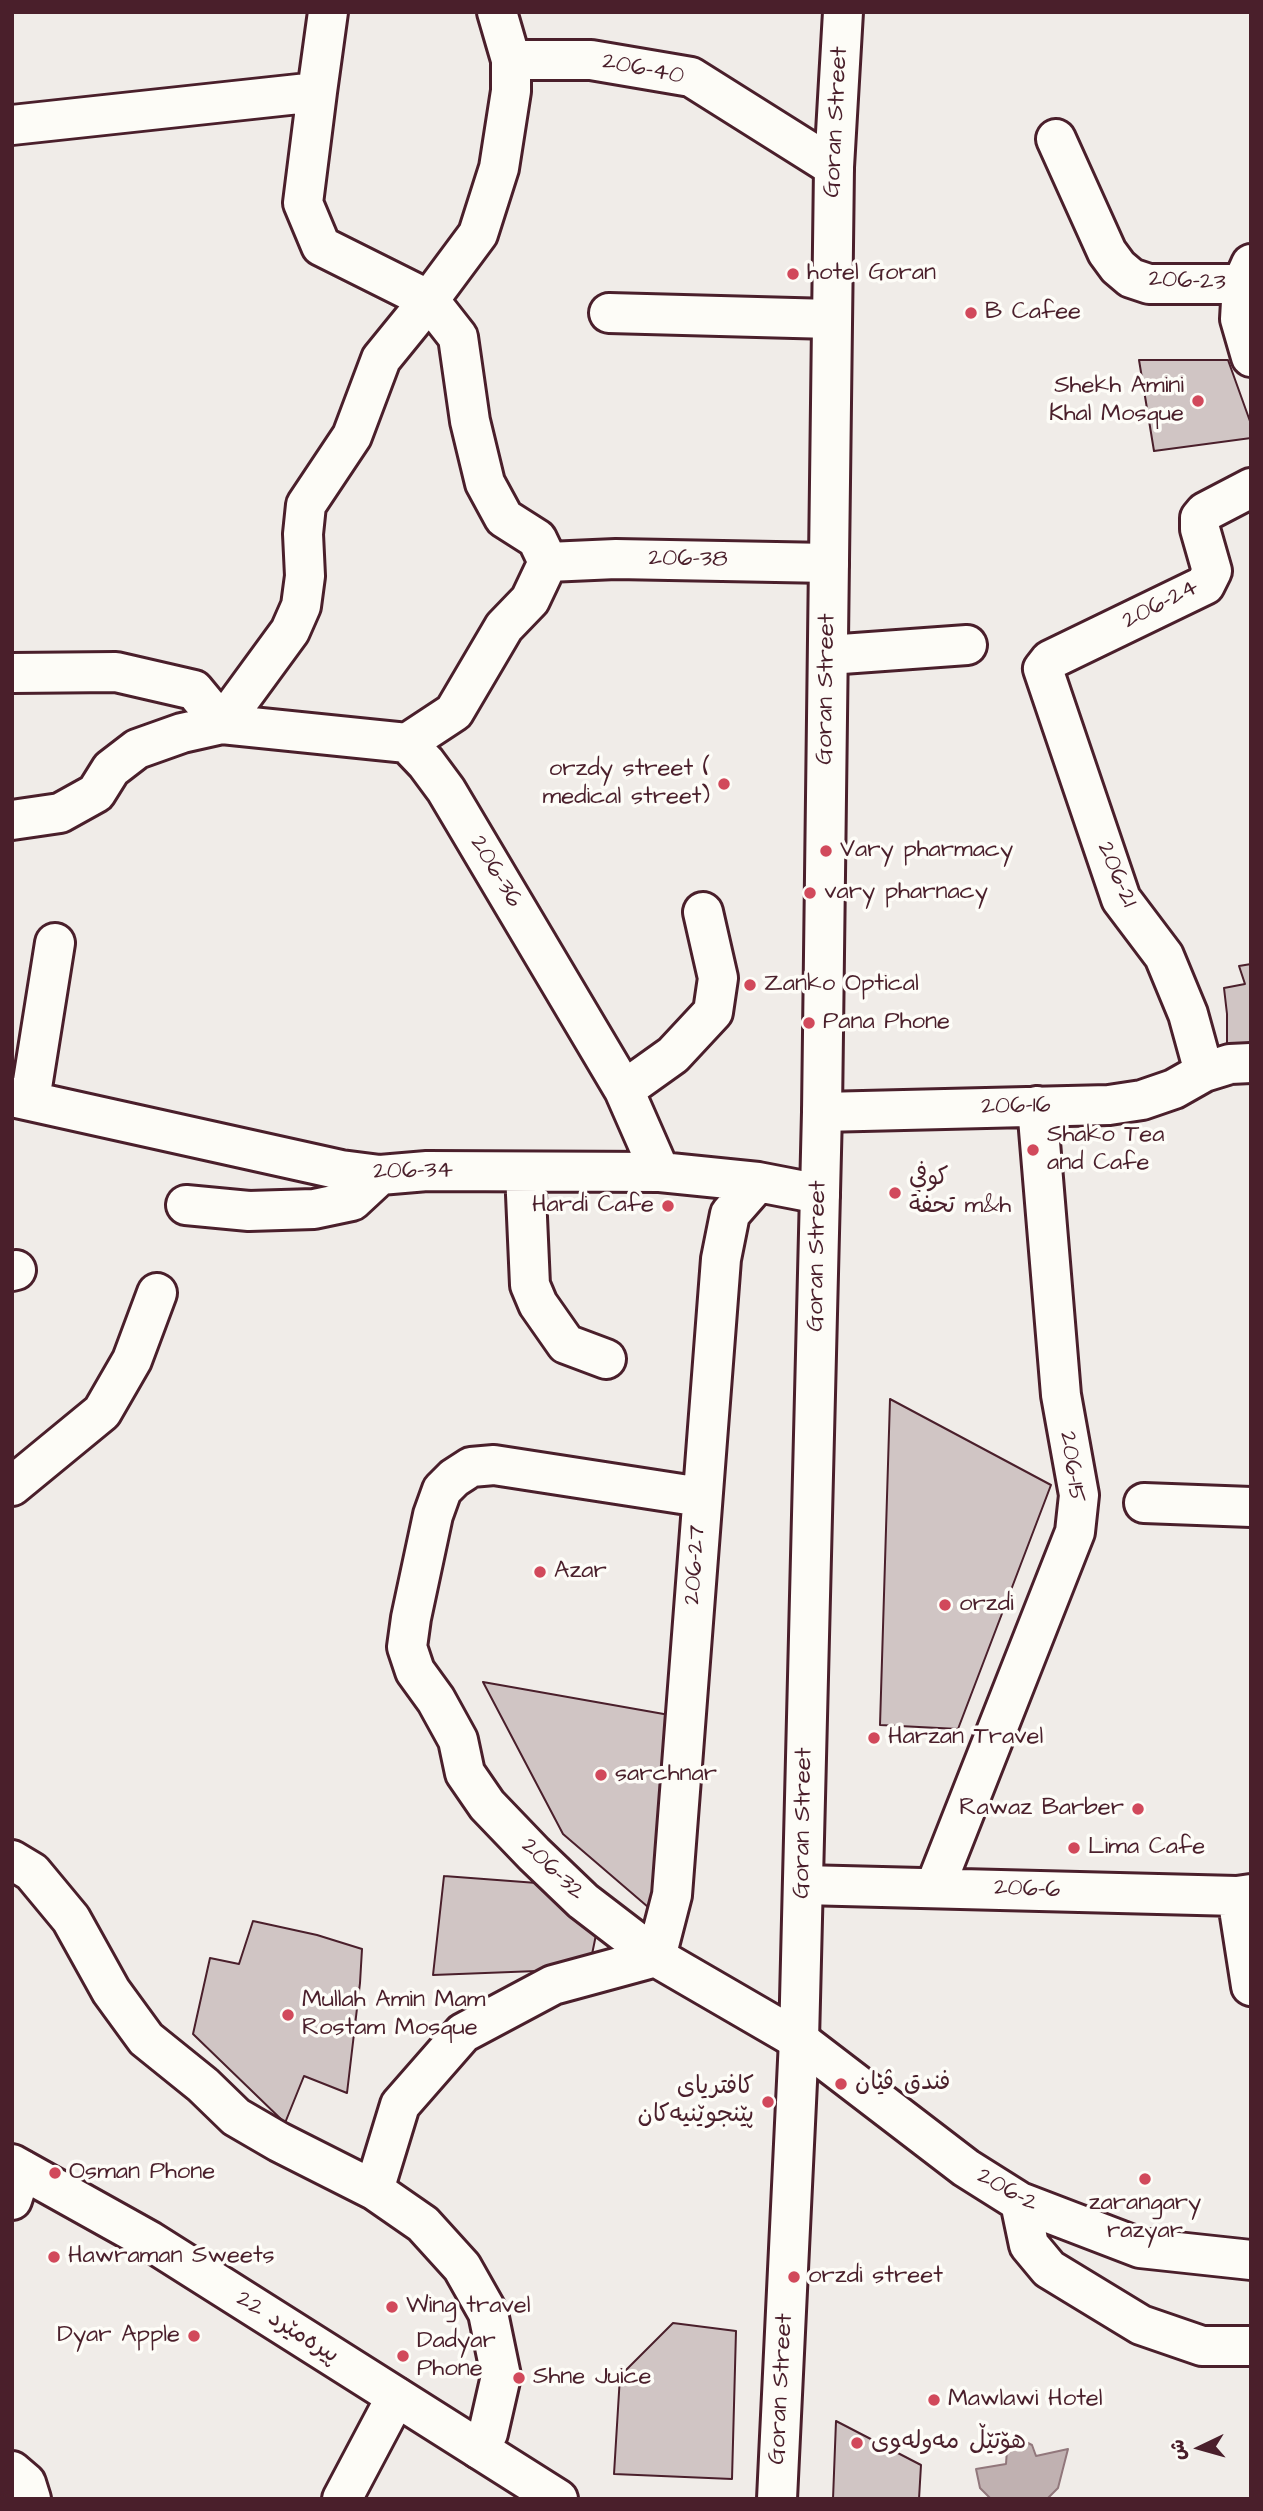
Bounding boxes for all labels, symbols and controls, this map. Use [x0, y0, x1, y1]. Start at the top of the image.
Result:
street label: Goran Street [819, 46, 855, 198]
street label: 206-40 [600, 48, 686, 92]
place label: hotel Goran [807, 260, 936, 288]
marker: hotel Goran [785, 266, 801, 282]
street label: 206-23 [1148, 266, 1226, 298]
place label: B Cafee [985, 299, 1081, 327]
marker: B Cafee [963, 305, 979, 321]
place label: Shekh Amini Khal Mosque [1049, 373, 1184, 429]
marker: Shekh Amini Khal Mosque [1190, 393, 1206, 409]
street label: 206-38 [648, 545, 728, 575]
street label: 206-24 [1118, 574, 1204, 636]
street label: Goran Street [811, 613, 843, 765]
place label: orzdy street ( medical street) [543, 756, 710, 812]
marker: orzdy street ( medical street) [716, 776, 732, 792]
street label: 206-36 [462, 831, 528, 913]
place label: Vary pharmacy [840, 837, 1013, 865]
street label: 206-21 [1089, 838, 1143, 912]
marker: Vary pharmacy [818, 843, 834, 859]
place label: vary pharnacy [824, 879, 988, 907]
marker: vary pharnacy [802, 885, 818, 901]
place label: Zanko Optical [764, 971, 919, 999]
marker: Zanko Optical [742, 977, 758, 993]
place label: Pana Phone [823, 1009, 950, 1037]
marker: Pana Phone [801, 1015, 817, 1031]
street label: 206-16 [981, 1092, 1051, 1122]
place label: Shako Tea and Cafe [1047, 1122, 1165, 1178]
marker: Shako Tea and Cafe [1025, 1142, 1041, 1158]
street label: 206-34 [373, 1157, 453, 1187]
place label: كوفي تحفة m&h [909, 1165, 1011, 1221]
street label: Goran Street [802, 1180, 834, 1332]
marker: كوفي تحفة m&h [887, 1185, 903, 1201]
place label: Hardi Cafe [532, 1192, 654, 1220]
marker: Hardi Cafe [660, 1198, 676, 1214]
street label: 206-15 [1052, 1430, 1090, 1504]
street label: 206-27 [679, 1524, 713, 1606]
place label: Azar [554, 1558, 607, 1586]
marker: Azar [532, 1564, 548, 1580]
place label: orzdi [959, 1591, 1014, 1619]
marker: orzdi [937, 1597, 953, 1613]
place label: Harzan Travel [888, 1724, 1043, 1752]
marker: Harzan Travel [866, 1730, 882, 1746]
street label: Goran Street [788, 1747, 820, 1899]
place label: sarchnar [615, 1761, 717, 1789]
marker: sarchnar [593, 1767, 609, 1783]
place label: Rawaz Barber [959, 1795, 1124, 1823]
marker: Rawaz Barber [1130, 1801, 1146, 1817]
street label: 206-32 [514, 1833, 590, 1907]
place label: Lima Cafe [1088, 1834, 1205, 1862]
marker: Lima Cafe [1066, 1840, 1082, 1856]
street label: 206-6 [993, 1874, 1061, 1906]
place label: Mullah Amin Mam Rostam Mosque [302, 1987, 485, 2043]
marker: Mullah Amin Mam Rostam Mosque [280, 2007, 296, 2023]
place label: فندق ڤيان [855, 2070, 950, 2098]
place label: کافتریای پێنجوێنیەکان [638, 2074, 754, 2130]
marker: فندق ڤيان [833, 2076, 849, 2092]
marker: کافتریای پێنجوێنیەکان [760, 2094, 776, 2110]
place label: Osman Phone [69, 2159, 215, 2187]
street label: 206-2 [972, 2163, 1042, 2219]
marker: Osman Phone [47, 2165, 63, 2181]
marker: zarangary razyar [1137, 2171, 1153, 2187]
place label: zarangary razyar [1089, 2190, 1201, 2246]
place label: Hawraman Sweets [68, 2243, 275, 2271]
marker: Hawraman Sweets [46, 2249, 62, 2265]
place label: orzdi street [808, 2263, 943, 2291]
marker: orzdi street [786, 2269, 802, 2285]
street label: 22 پیرەمێرد [230, 2285, 344, 2371]
place label: Wing travel [406, 2293, 531, 2321]
marker: Wing travel [384, 2299, 400, 2315]
street label: Goran Street [764, 2313, 800, 2465]
place label: Dyar Apple [57, 2322, 180, 2350]
marker: Dyar Apple [186, 2328, 202, 2344]
place label: Dadyar Phone [417, 2328, 496, 2384]
marker: Dadyar Phone [395, 2348, 411, 2364]
place label: Shne Juice [533, 2364, 652, 2392]
marker: Shne Juice [511, 2370, 527, 2386]
place label: Mawlawi Hotel [948, 2386, 1103, 2414]
marker: Mawlawi Hotel [926, 2392, 942, 2408]
north arrow [1165, 2413, 1235, 2483]
place label: هۆتێڵ مەولەوی [871, 2429, 1026, 2457]
marker: هۆتێڵ مەولەوی [849, 2435, 865, 2451]
text: ش [1164, 2438, 1193, 2461]

